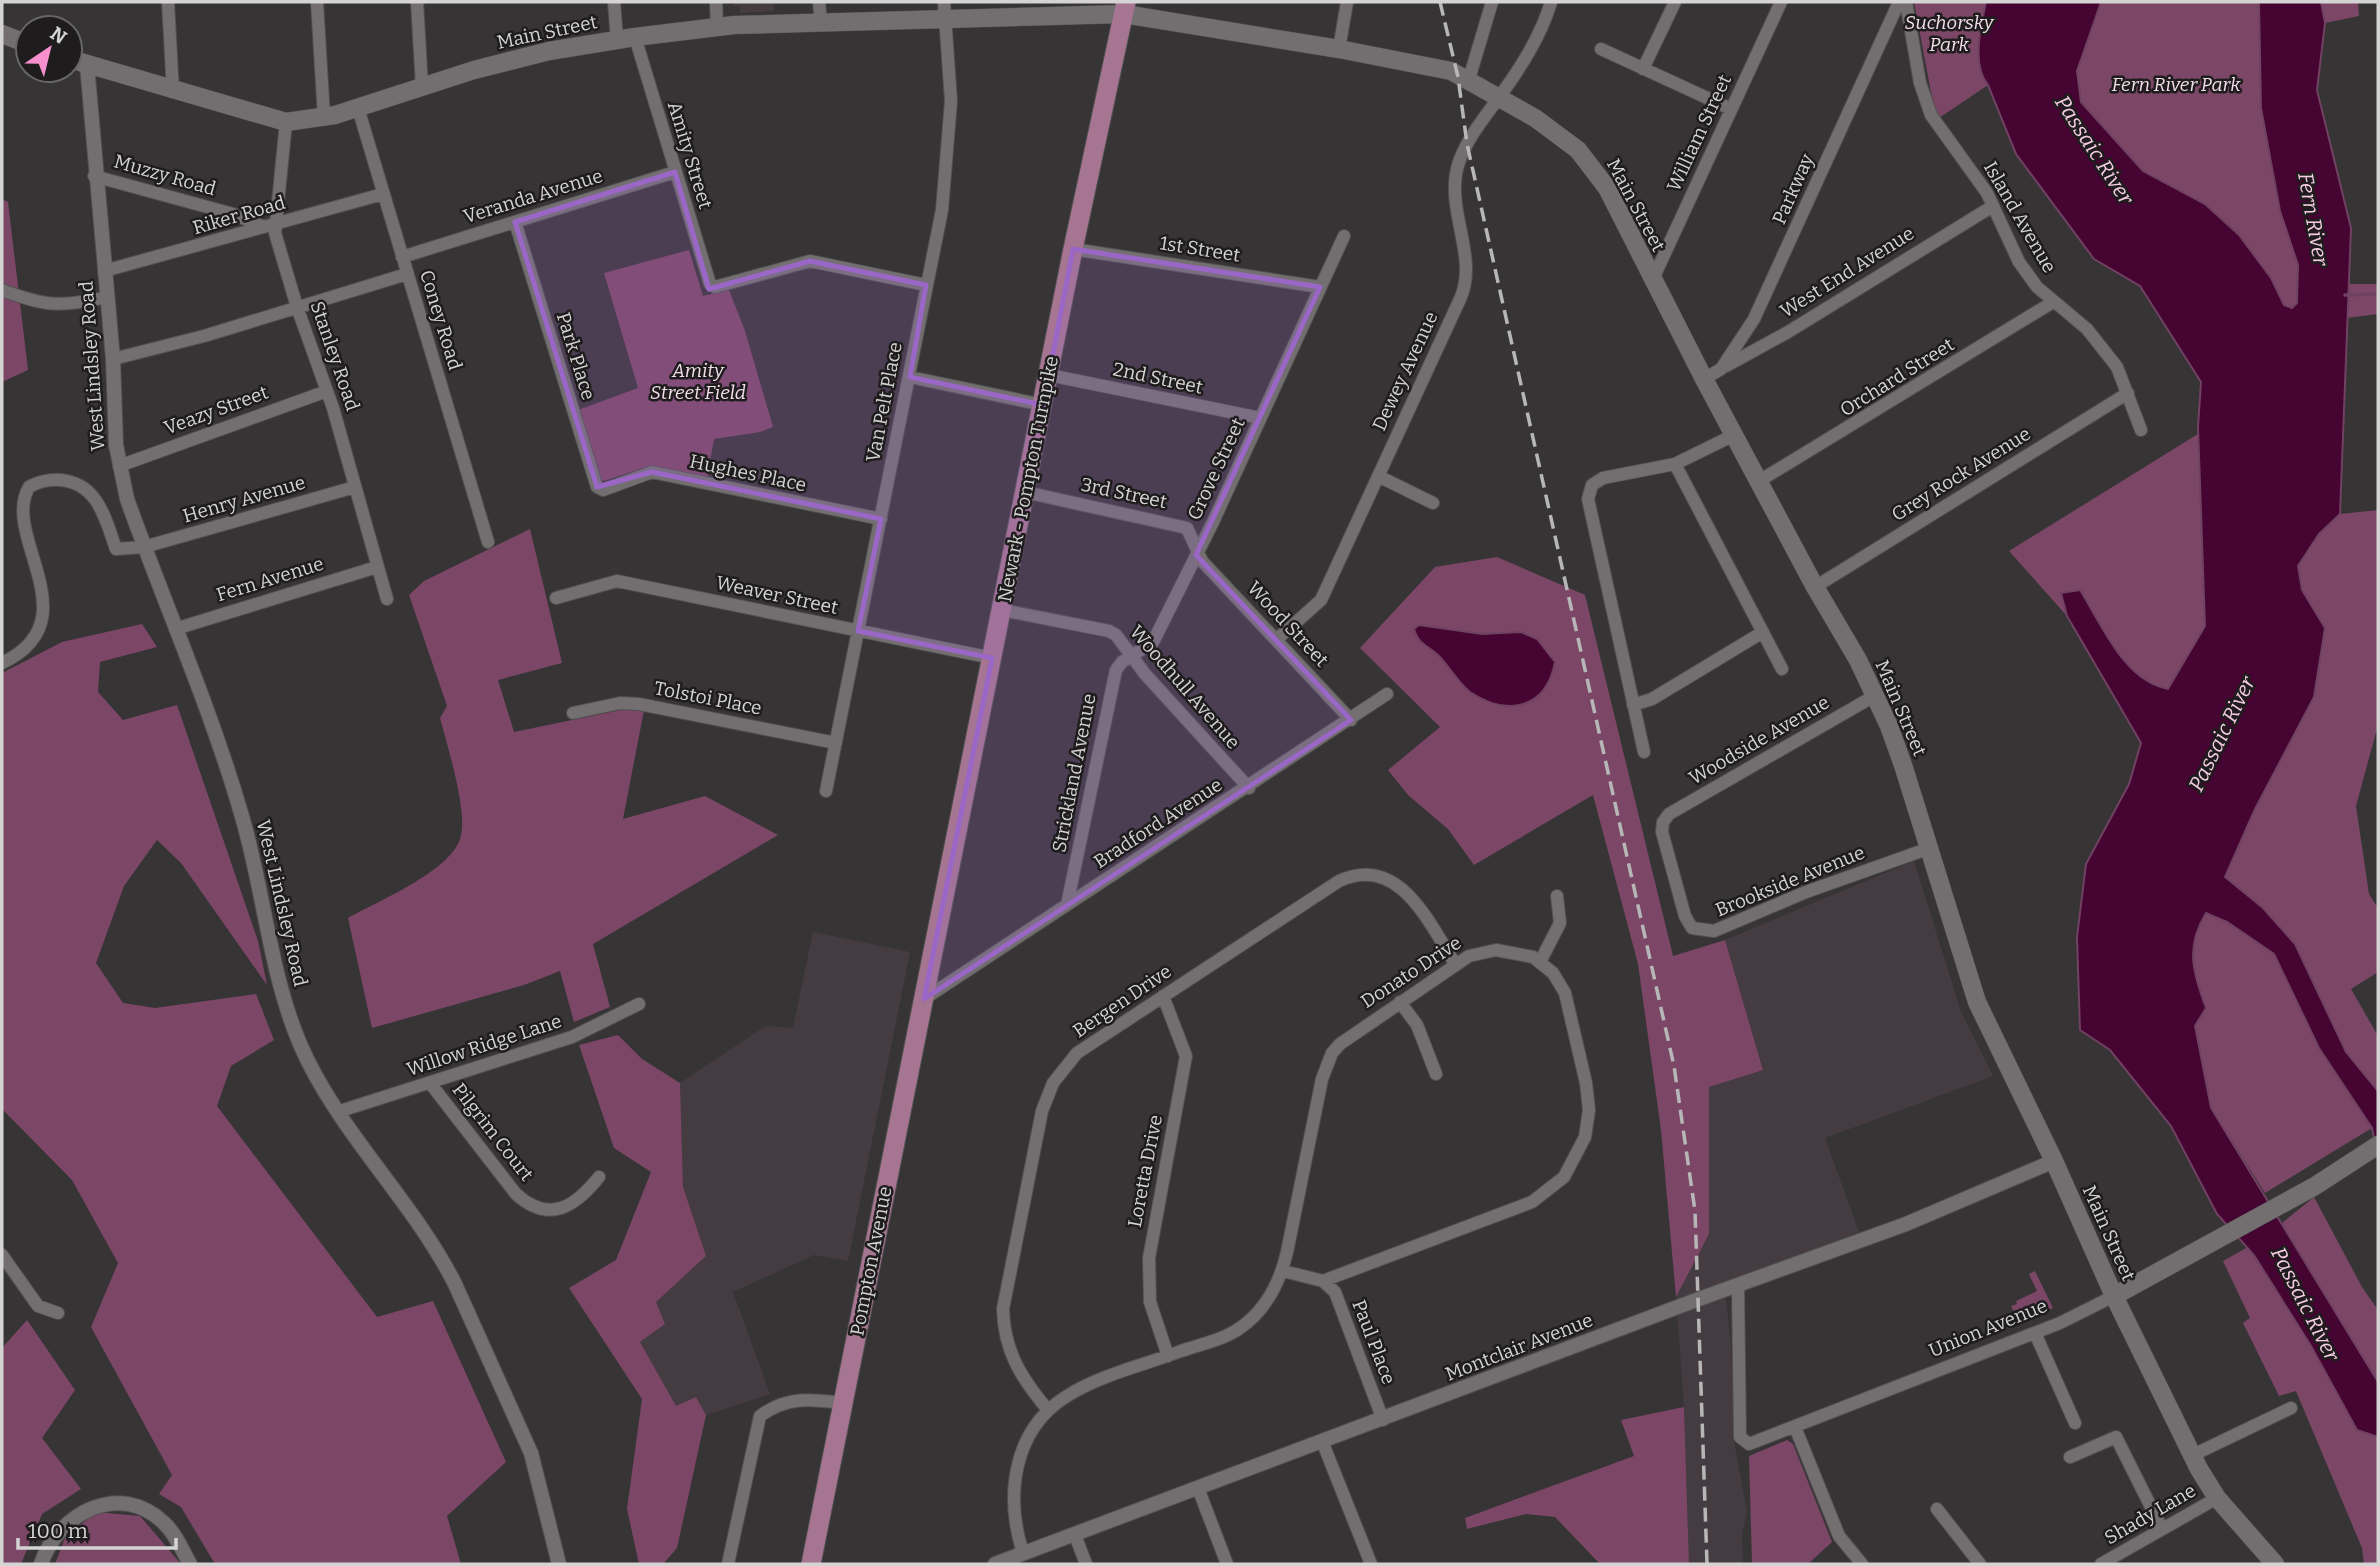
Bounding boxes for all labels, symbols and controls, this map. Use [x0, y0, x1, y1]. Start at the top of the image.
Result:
street label: Main Street [495, 10, 599, 54]
park label: Suchorsky Park [1904, 11, 1995, 56]
north arrow [14, 14, 84, 84]
text: N [46, 22, 71, 49]
street label: William Street [1662, 71, 1736, 195]
park label: Fern River Park [2112, 73, 2241, 96]
water label: Passaic River [2049, 91, 2140, 211]
street label: Amity Street [663, 99, 717, 212]
street label: Muzzy Road [111, 149, 219, 201]
street label: Parkway [1767, 149, 1819, 228]
street label: Main Street [1602, 155, 1670, 256]
street label: Island Avenue [1979, 157, 2061, 277]
street label: Veranda Avenue [461, 164, 605, 228]
water label: Fern River [2292, 170, 2334, 269]
street label: Riker Road [190, 191, 288, 239]
street label: West End Avenue [1776, 222, 1918, 322]
street label: 1st Street [1158, 231, 1242, 267]
street label: Coney Road [415, 267, 467, 373]
street label: West Lindsley Road [75, 280, 109, 452]
street label: Stanley Road [306, 298, 364, 414]
street label: Dewey Avenue [1367, 308, 1443, 434]
street label: Park Place [552, 309, 600, 403]
street label: Orchard Street [1836, 333, 1958, 421]
street label: Van Pelt Place [861, 340, 907, 464]
street label: Newark - Pompton Turnpike [993, 354, 1063, 604]
street label: 2nd Street [1111, 357, 1205, 399]
park label: Amity Street Field [650, 359, 746, 404]
street label: Veazy Street [161, 381, 271, 439]
street label: Grove Street [1182, 414, 1250, 524]
street label: Grey Rock Avenue [1887, 422, 2035, 526]
street label: Hughes Place [687, 449, 809, 497]
street label: Henry Avenue [180, 471, 308, 527]
street label: 3rd Street [1079, 473, 1169, 513]
street label: Fern Avenue [214, 552, 326, 606]
street label: Weaver Street [714, 571, 840, 619]
street label: Wood Street [1243, 576, 1334, 672]
street label: Woodhull Avenue [1125, 620, 1245, 754]
street label: Main Street [1870, 656, 1932, 760]
water label: Passaic River [2183, 671, 2262, 796]
street label: Tolstoi Place [652, 676, 764, 720]
street label: Woodside Avenue [1685, 690, 1833, 790]
street label: Strickland Avenue [1047, 692, 1101, 854]
street label: Bradford Avenue [1089, 773, 1227, 873]
street label: West Lindsley Road [252, 817, 312, 989]
street label: Brookside Avenue [1712, 841, 1868, 921]
street label: Donato Drive [1356, 931, 1466, 1013]
street label: Bergen Drive [1068, 960, 1176, 1042]
street label: Willow Ridge Lane [404, 1009, 564, 1081]
street label: Pilgrim Court [448, 1078, 538, 1186]
street label: Loretta Drive [1123, 1113, 1167, 1229]
street label: Main Street [2078, 1182, 2140, 1284]
street label: Pompton Avenue [845, 1184, 897, 1338]
water label: Passaic River [2265, 1243, 2346, 1367]
street label: Union Avenue [1926, 1294, 2050, 1362]
street label: Paul Place [1347, 1296, 1401, 1388]
street label: Montclair Avenue [1442, 1308, 1596, 1386]
street label: Shady Lane [2100, 1479, 2200, 1549]
scale bar [18, 1506, 175, 1550]
text: 100 m [28, 1518, 88, 1544]

